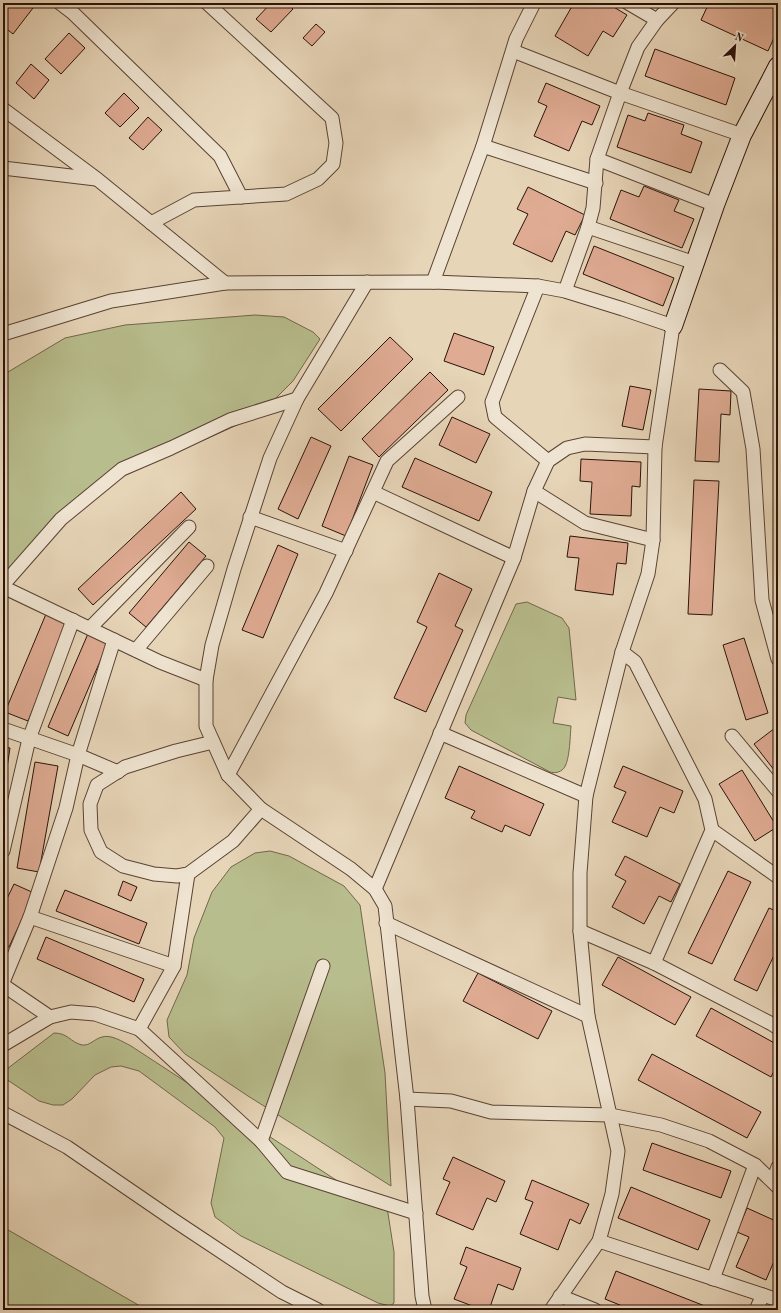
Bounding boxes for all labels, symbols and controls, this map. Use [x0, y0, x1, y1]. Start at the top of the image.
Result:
north arrow [715, 26, 755, 66]
text: N [732, 32, 745, 45]

